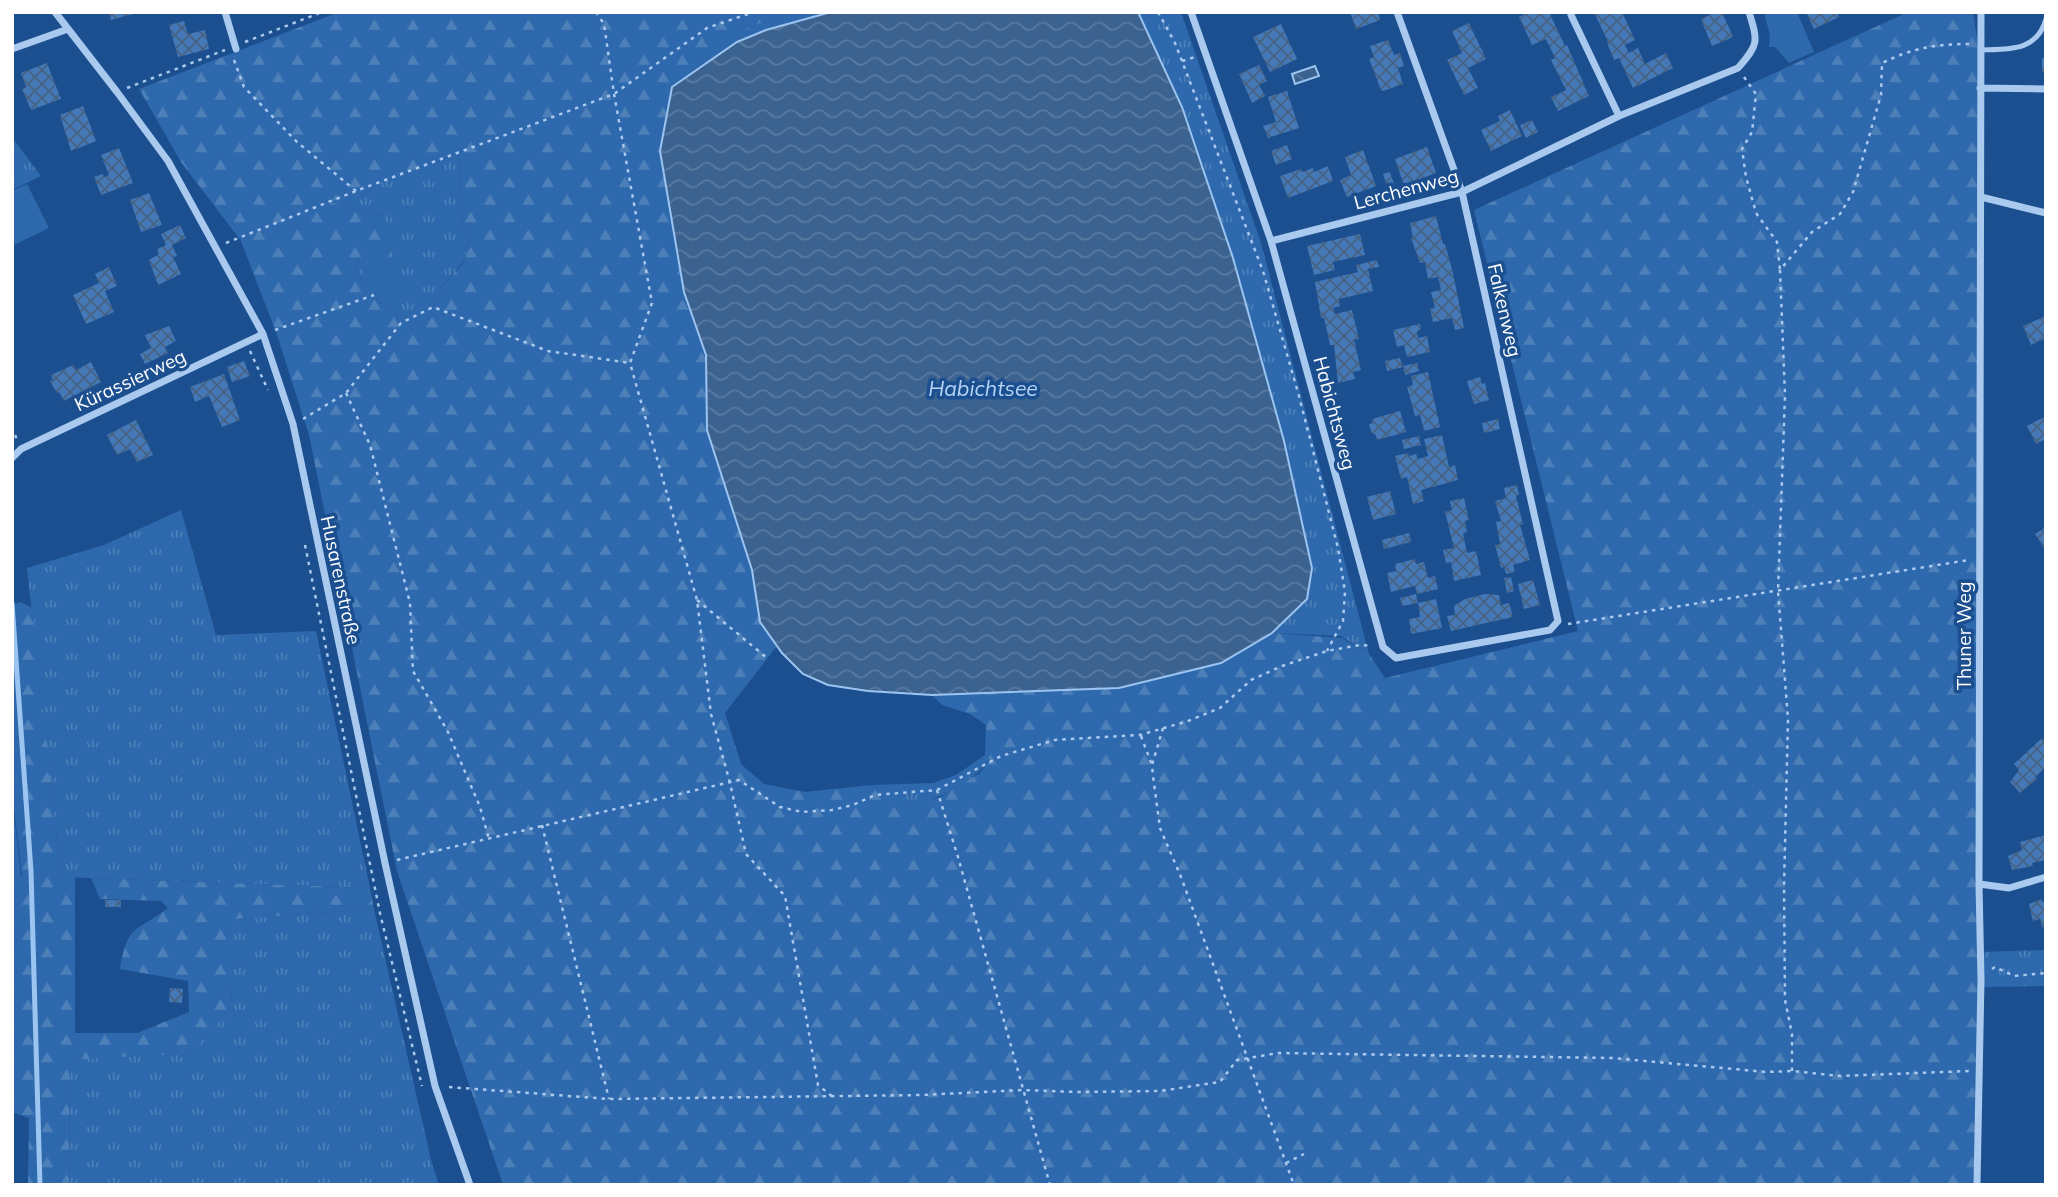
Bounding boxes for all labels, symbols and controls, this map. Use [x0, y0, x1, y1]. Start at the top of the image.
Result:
street label: Lerchenweg [1351, 164, 1461, 214]
street label: Falkenweg [1483, 261, 1527, 359]
street label: Kürassierweg [70, 344, 190, 416]
street label: Habichtsweg [1308, 354, 1362, 472]
water label: Habichtsee [928, 375, 1038, 401]
street label: Husarenstraße [316, 513, 366, 647]
street label: Thuner Weg [1952, 582, 1976, 690]

